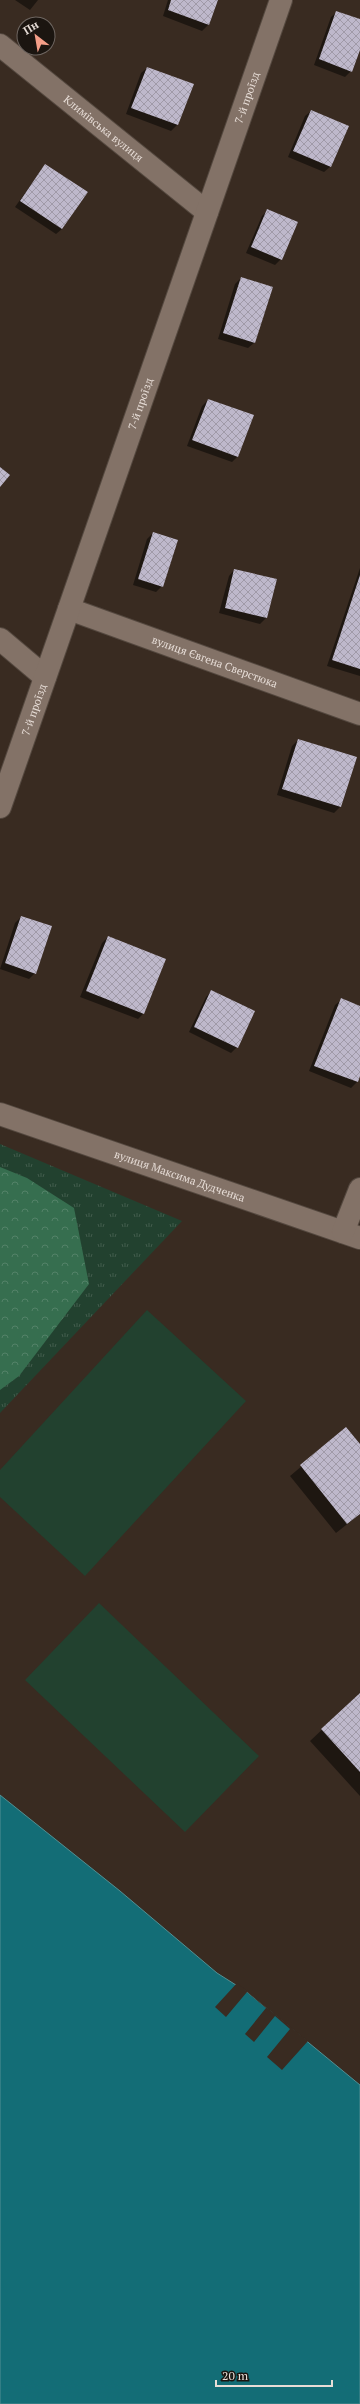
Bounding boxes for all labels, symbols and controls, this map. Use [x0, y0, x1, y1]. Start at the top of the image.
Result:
north arrow [16, 16, 56, 56]
text: Пн [21, 17, 41, 37]
street label: 7-й проїзд [231, 70, 262, 125]
street label: Климівська вулиця [61, 92, 146, 165]
street label: 7-й проїзд [125, 376, 156, 431]
street label: вулиця Євгена Сверстюка [150, 633, 280, 691]
street label: 7-й проїзд [18, 682, 49, 737]
street label: вулиця Максима Дудченка [113, 1147, 247, 1205]
scale bar [216, 2362, 332, 2388]
text: 20 m [222, 2368, 249, 2383]

